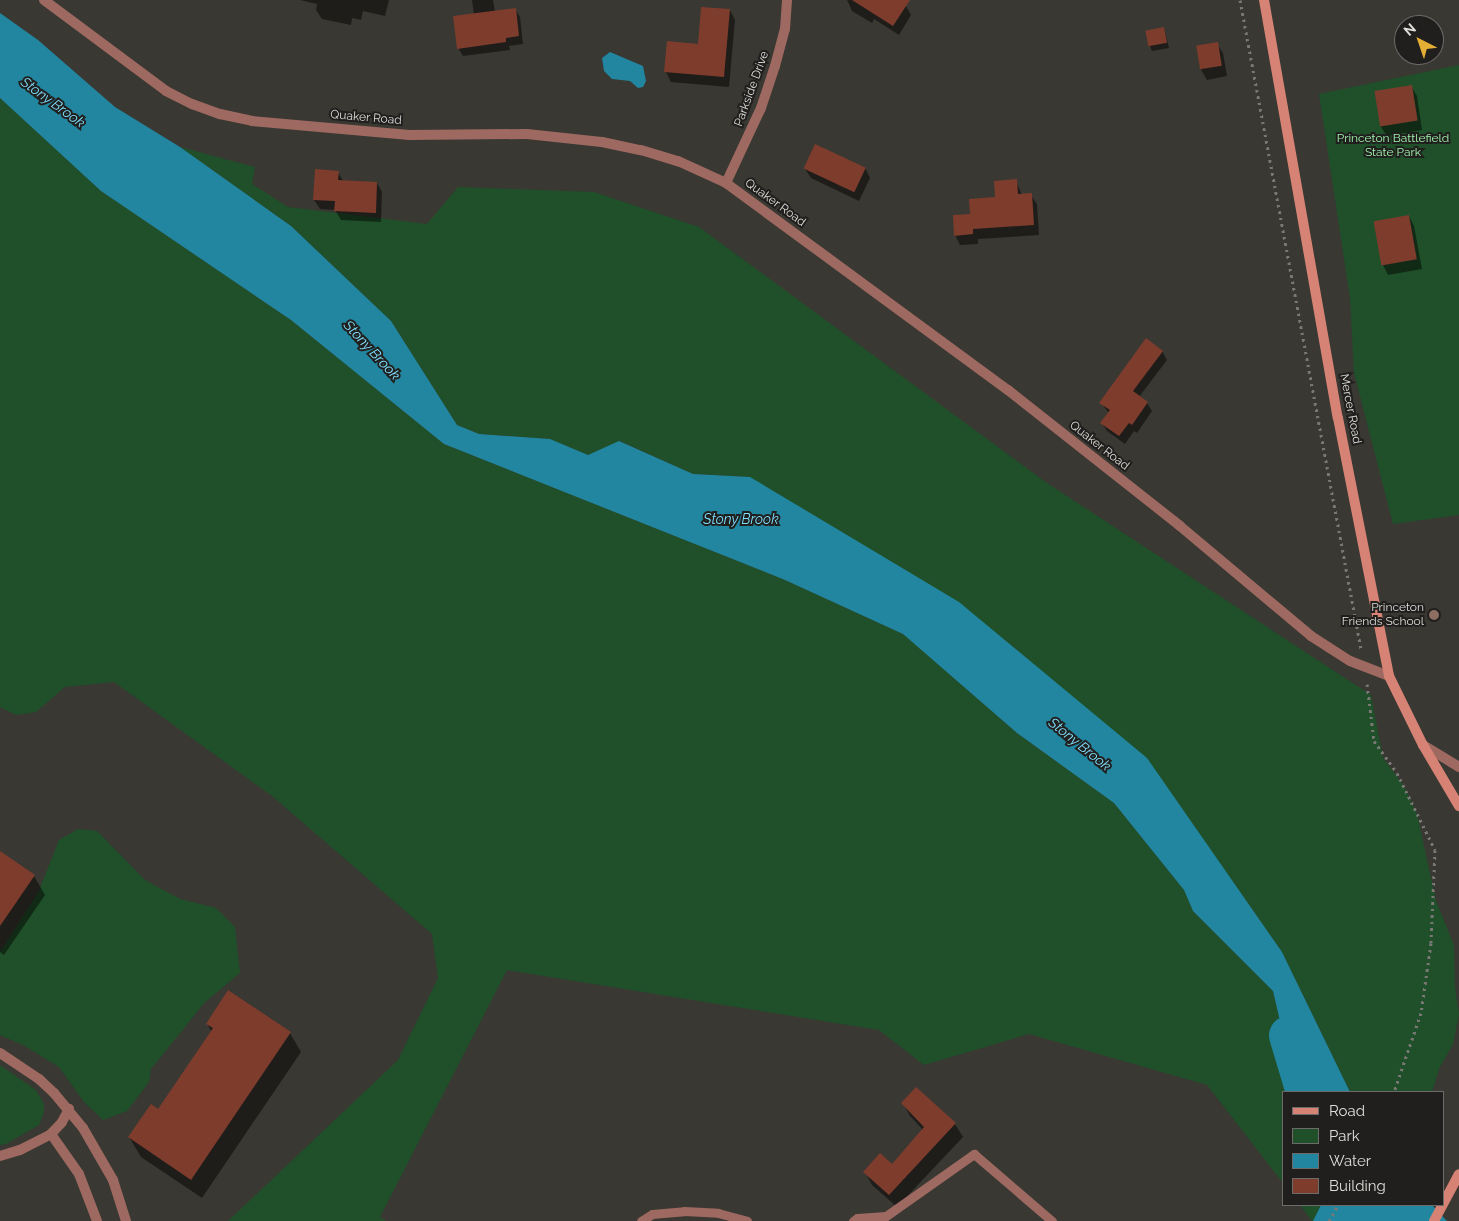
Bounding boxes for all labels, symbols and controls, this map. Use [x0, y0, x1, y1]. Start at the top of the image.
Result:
north arrow [1394, 15, 1444, 65]
text: N [1401, 20, 1419, 39]
street label: Parkside Drive [732, 49, 772, 129]
water label: Stony Brook [18, 73, 88, 131]
street label: Quaker Road [330, 108, 402, 128]
park label: Princeton Battlefield State Park [1337, 132, 1449, 160]
street label: Quaker Road [742, 176, 808, 230]
water label: Stony Brook [340, 317, 404, 383]
street label: Mercer Road [1336, 373, 1364, 445]
street label: Quaker Road [1066, 418, 1132, 474]
water label: Stony Brook [703, 511, 779, 527]
place label: Princeton Friends School [1342, 601, 1424, 629]
marker: Princeton Friends School [1428, 609, 1440, 621]
water label: Stony Brook [1045, 714, 1115, 774]
legend [1282, 1091, 1444, 1206]
text: Road [1329, 1102, 1365, 1120]
text: Park [1329, 1127, 1360, 1145]
text: Water [1329, 1152, 1371, 1170]
text: Building [1329, 1177, 1386, 1195]

